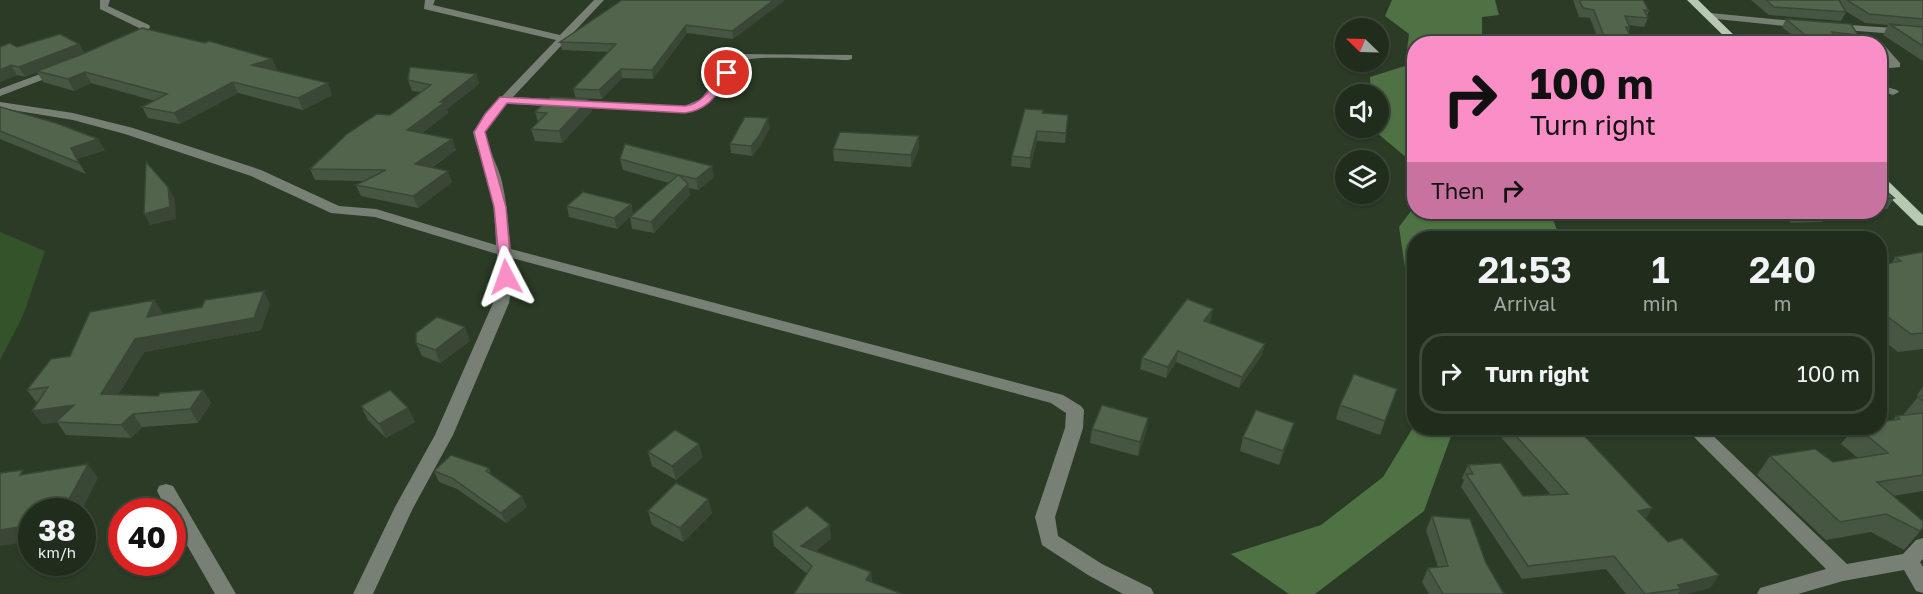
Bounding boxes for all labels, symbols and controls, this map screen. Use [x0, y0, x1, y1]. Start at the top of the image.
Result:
north arrow [1335, 18, 1389, 72]
map controls [1335, 18, 1389, 204]
pin [701, 47, 752, 98]
icon: arrive [710, 56, 743, 89]
text: 100 m [1530, 58, 1653, 108]
icon: right [1431, 60, 1509, 138]
button: sound [1335, 84, 1389, 138]
text: Turn right [1530, 109, 1656, 141]
button: layers [1335, 150, 1389, 204]
icon: right [1496, 174, 1529, 207]
text: Then [1431, 177, 1484, 204]
position arrow [474, 245, 538, 309]
text: 21:53 [1478, 248, 1572, 291]
text: 1 [1651, 248, 1670, 291]
text: 240 [1749, 248, 1816, 291]
text: Arrival [1494, 291, 1556, 315]
text: min [1643, 291, 1678, 315]
text: m [1774, 291, 1791, 315]
icon: right [1434, 357, 1467, 390]
text: Turn right [1485, 360, 1589, 387]
text: 100 m [1797, 360, 1860, 387]
speed limit sign: 40 [108, 498, 186, 576]
text: 38 [38, 512, 76, 548]
text: km/h [38, 543, 76, 561]

